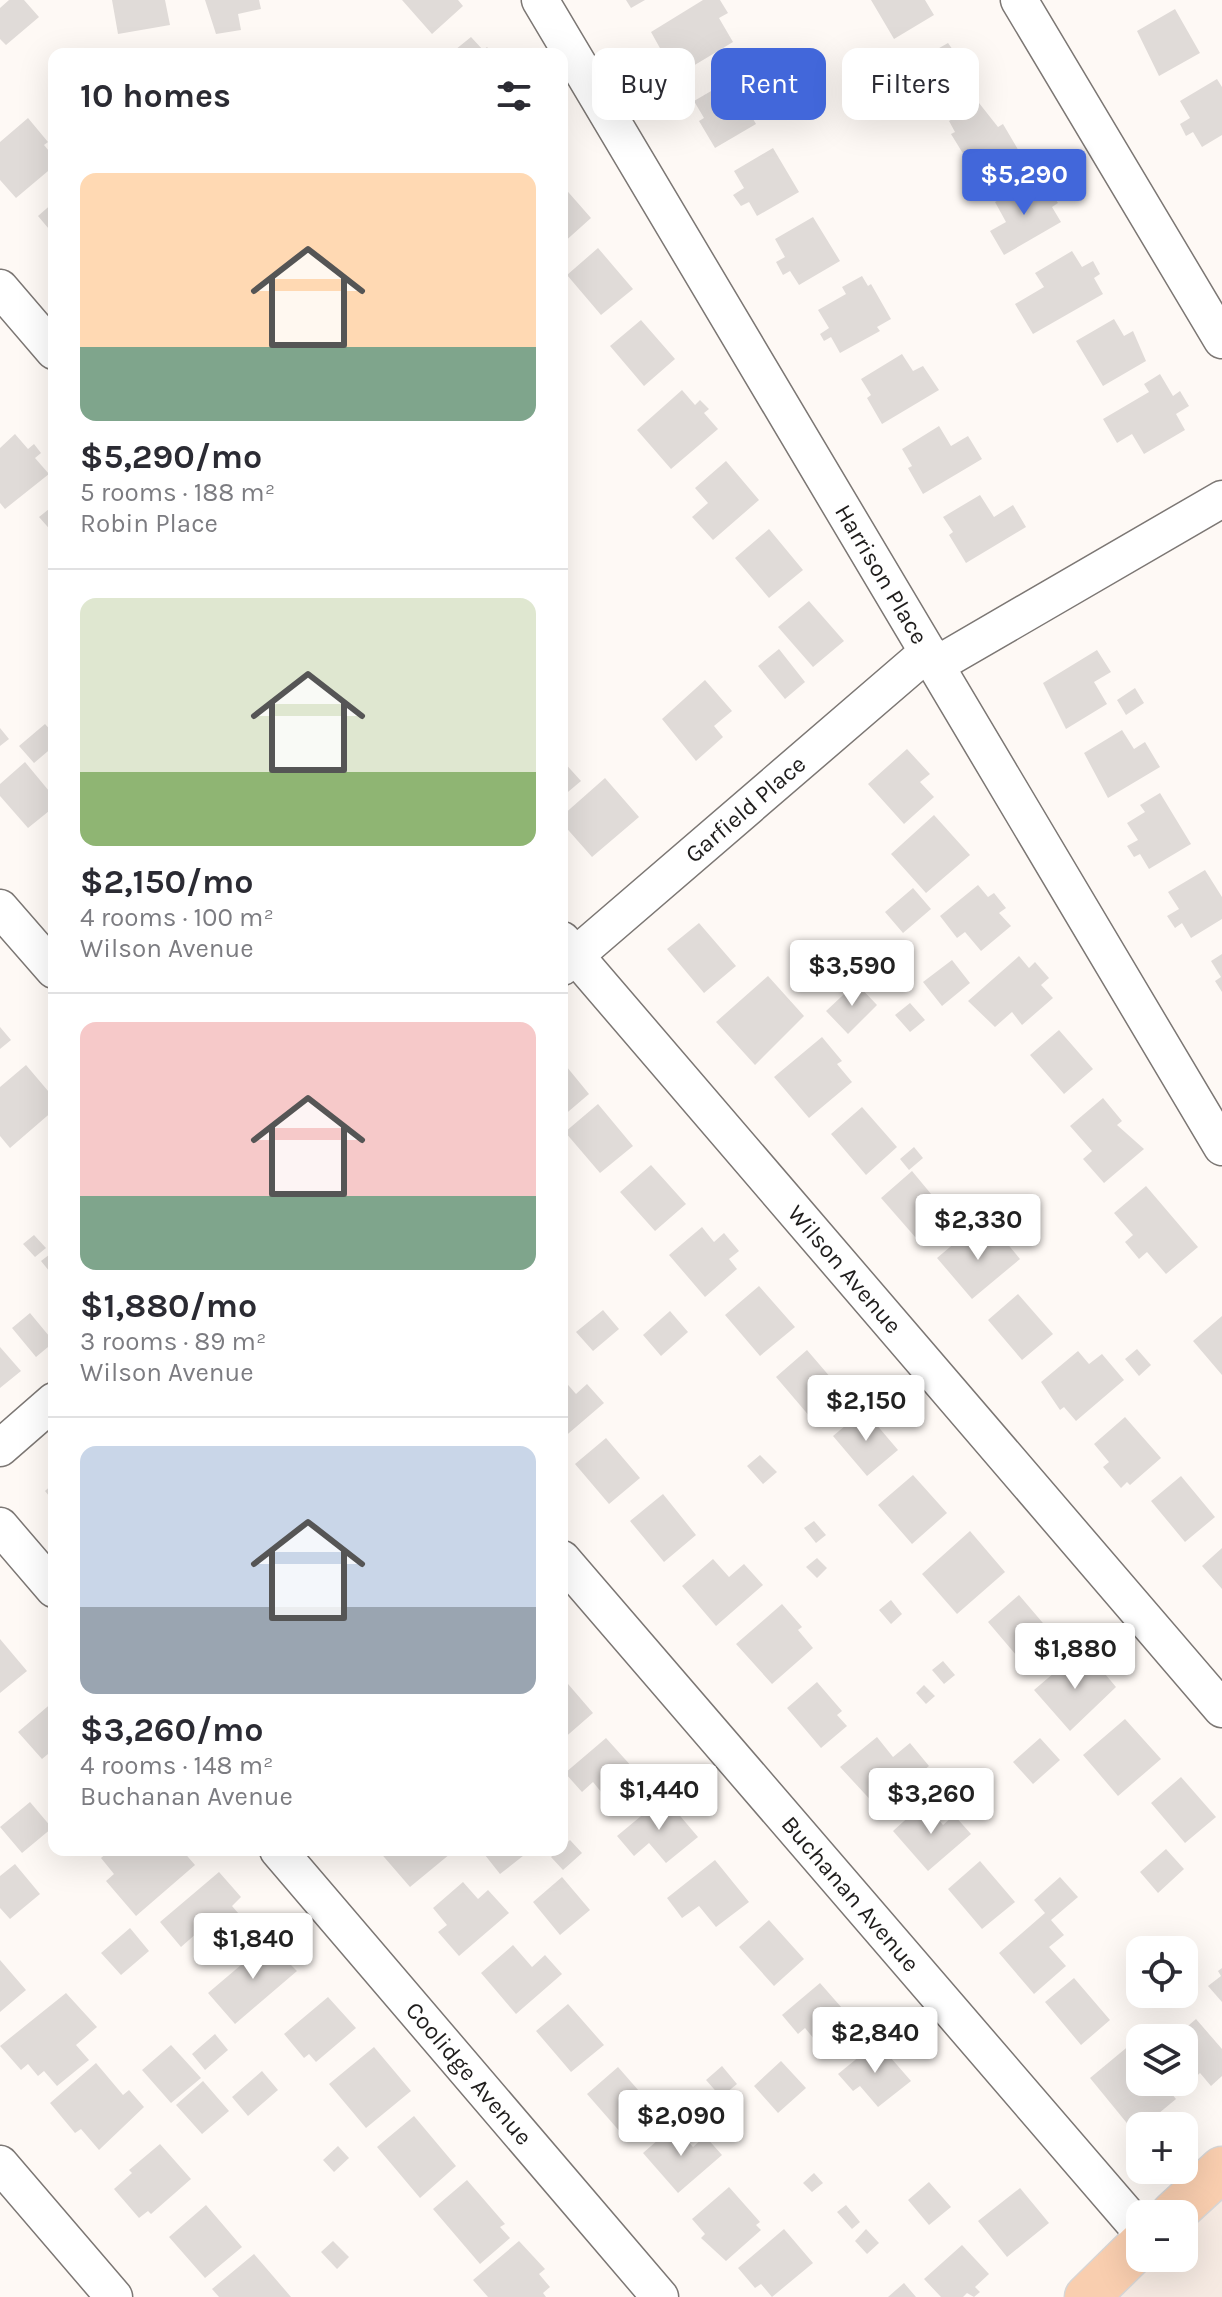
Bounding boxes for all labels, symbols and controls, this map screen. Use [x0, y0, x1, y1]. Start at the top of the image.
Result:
chip: Buy [592, 48, 695, 120]
chip: Rent [711, 48, 826, 120]
chip: Filters [842, 48, 979, 120]
icon: filters [492, 74, 536, 118]
text: 10 homes [80, 76, 231, 116]
pin: $5,290 [959, 149, 1089, 217]
text: $5,290 [980, 159, 1068, 190]
icon: home [236, 225, 380, 369]
text: $5,290/mo [80, 437, 262, 477]
text: 5 rooms · 188 m² [80, 477, 275, 508]
street label: Harrison Place [829, 499, 934, 649]
text: Robin Place [80, 508, 218, 539]
icon: home [236, 650, 380, 794]
street label: Garfield Place [680, 750, 811, 869]
text: $2,150/mo [80, 862, 254, 902]
text: 4 rooms · 100 m² [80, 902, 274, 933]
text: Wilson Avenue [80, 933, 254, 964]
pin: $3,590 [787, 940, 917, 1008]
text: $3,590 [808, 950, 896, 981]
icon: home [236, 1074, 380, 1218]
pin: $2,330 [913, 1194, 1043, 1262]
street label: Wilson Avenue [782, 1199, 907, 1339]
text: $2,330 [933, 1204, 1023, 1235]
text: $1,880/mo [80, 1286, 257, 1326]
text: 3 rooms · 89 m² [80, 1326, 266, 1357]
text: Wilson Avenue [80, 1357, 254, 1388]
pin: $2,150 [801, 1375, 931, 1443]
text: $2,150 [825, 1385, 907, 1416]
icon: home [236, 1498, 380, 1642]
pin: $1,880 [1010, 1623, 1140, 1691]
text: $1,880 [1033, 1633, 1117, 1664]
text: $3,260/mo [80, 1710, 263, 1750]
text: 4 rooms · 148 m² [80, 1750, 274, 1781]
pin: $1,440 [594, 1764, 724, 1832]
pin: $3,260 [866, 1768, 996, 1836]
text: $1,440 [618, 1774, 700, 1805]
text: $3,260 [887, 1778, 975, 1809]
text: Buchanan Avenue [80, 1781, 293, 1812]
street label: Buchanan Avenue [776, 1810, 925, 1977]
pin: $1,840 [188, 1913, 318, 1981]
text: $1,840 [212, 1923, 294, 1954]
map controls [1126, 1936, 1198, 2272]
button: locate [1126, 1936, 1198, 2008]
street label: Coolidge Avenue [400, 1996, 538, 2151]
pin: $2,840 [810, 2007, 940, 2075]
text: $2,840 [831, 2017, 919, 2048]
button: layers [1126, 2024, 1198, 2096]
pin: $2,090 [616, 2090, 746, 2158]
text: $2,090 [637, 2100, 725, 2131]
button: + [1126, 2112, 1198, 2184]
button: − [1126, 2200, 1198, 2272]

